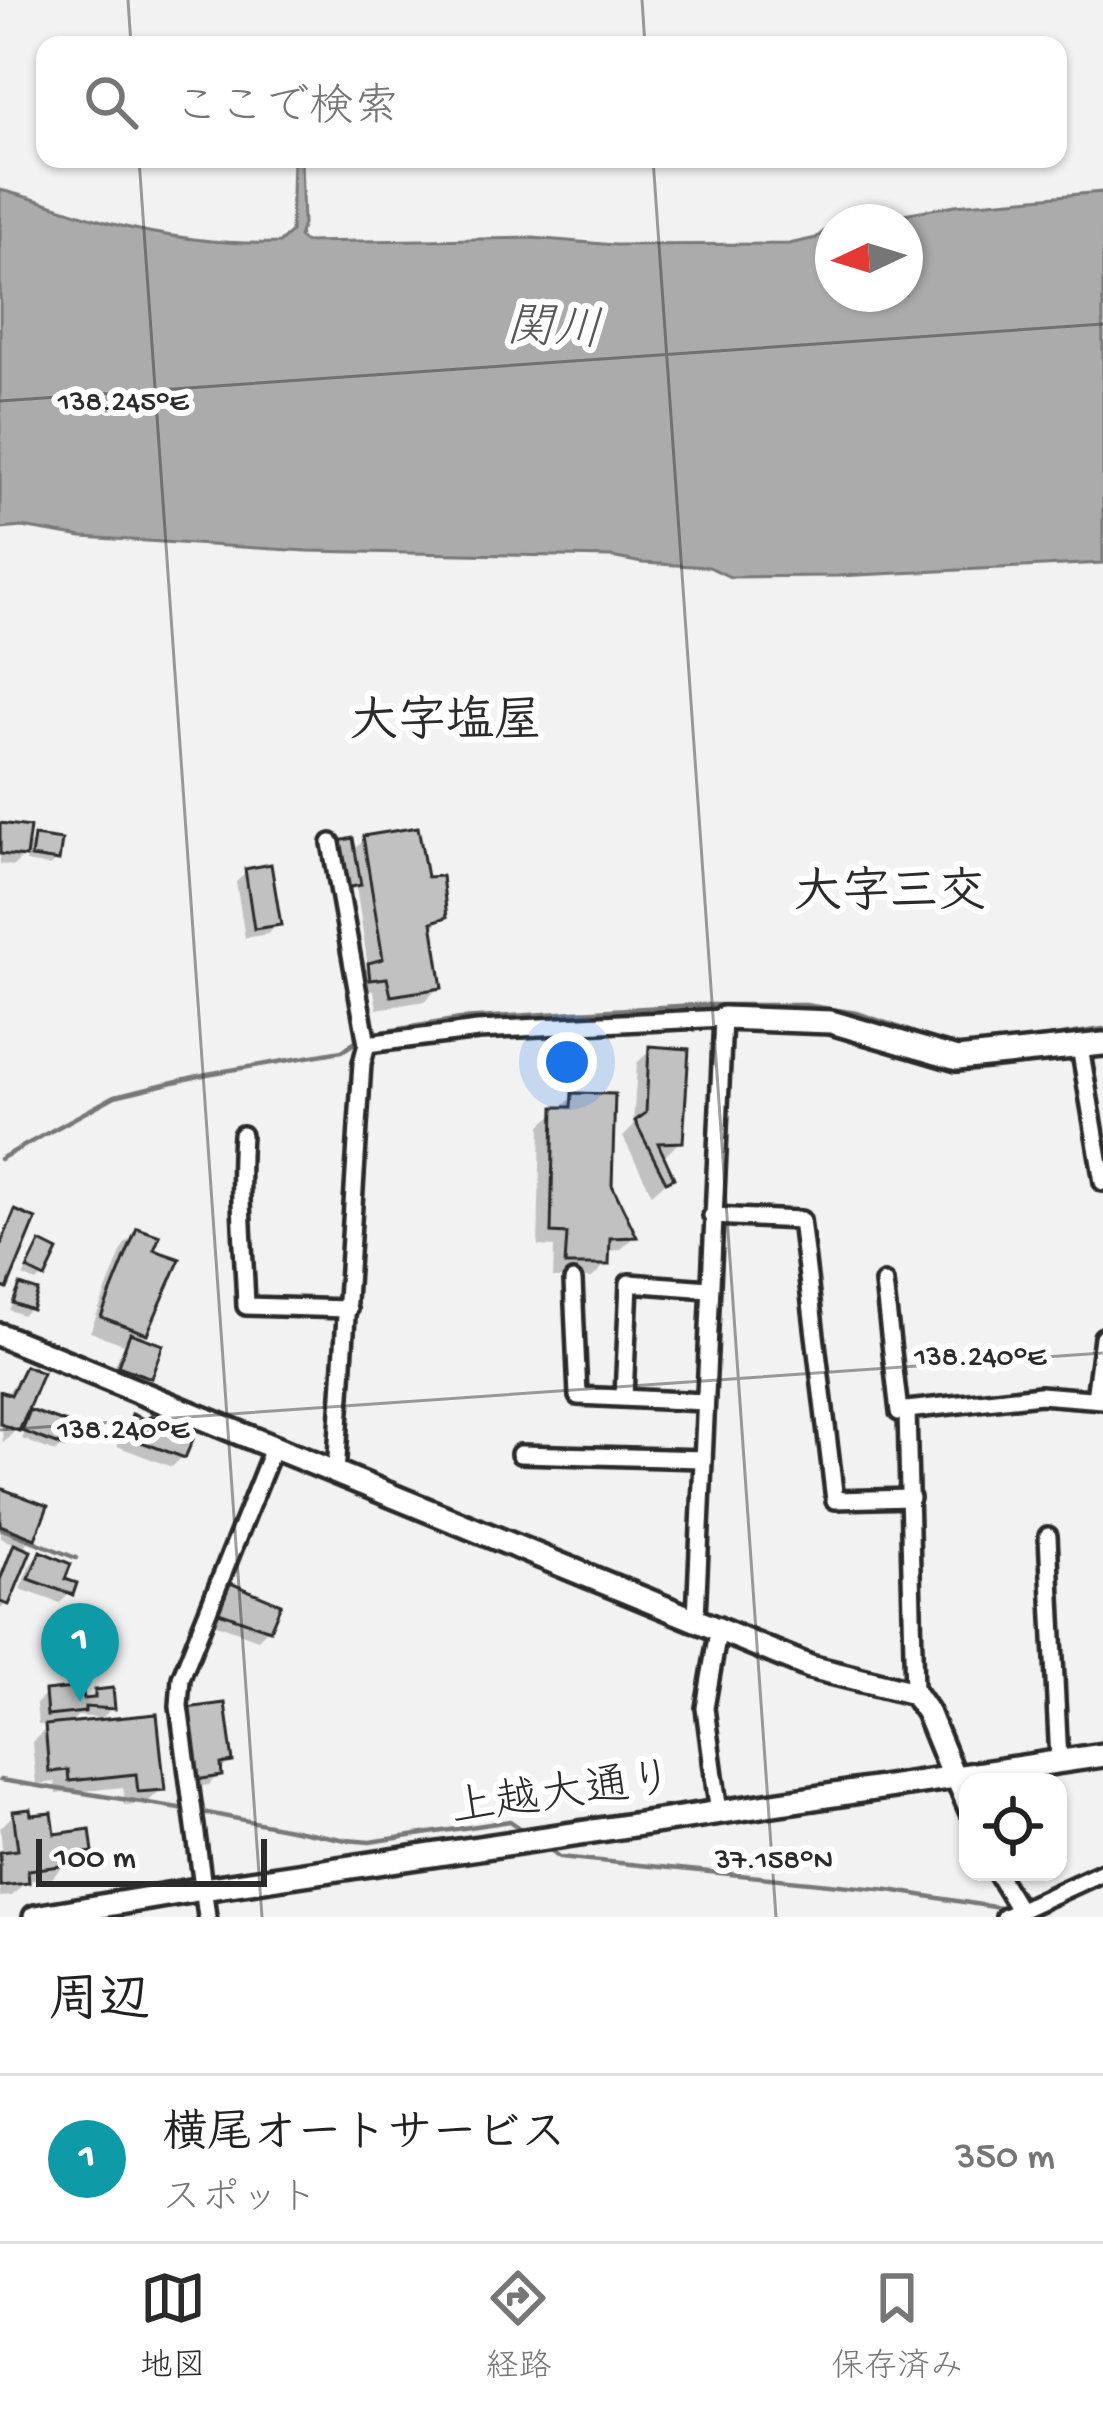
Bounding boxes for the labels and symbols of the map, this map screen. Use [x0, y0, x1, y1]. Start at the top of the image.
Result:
north arrow [815, 204, 923, 312]
water label: 関川 [505, 302, 603, 364]
text: 138.245°E [57, 387, 190, 422]
district label: 大字塩屋 [350, 694, 542, 754]
district label: 大字三交 [794, 865, 986, 925]
your location [537, 1032, 597, 1092]
text: 138.240°E [913, 1342, 1047, 1377]
text: 138.240°E [56, 1415, 190, 1450]
pin: 1 [41, 1603, 119, 1702]
street label: 上越大通り [448, 1754, 678, 1839]
scale bar [36, 1833, 267, 1886]
text: 37.158°N [714, 1845, 833, 1880]

